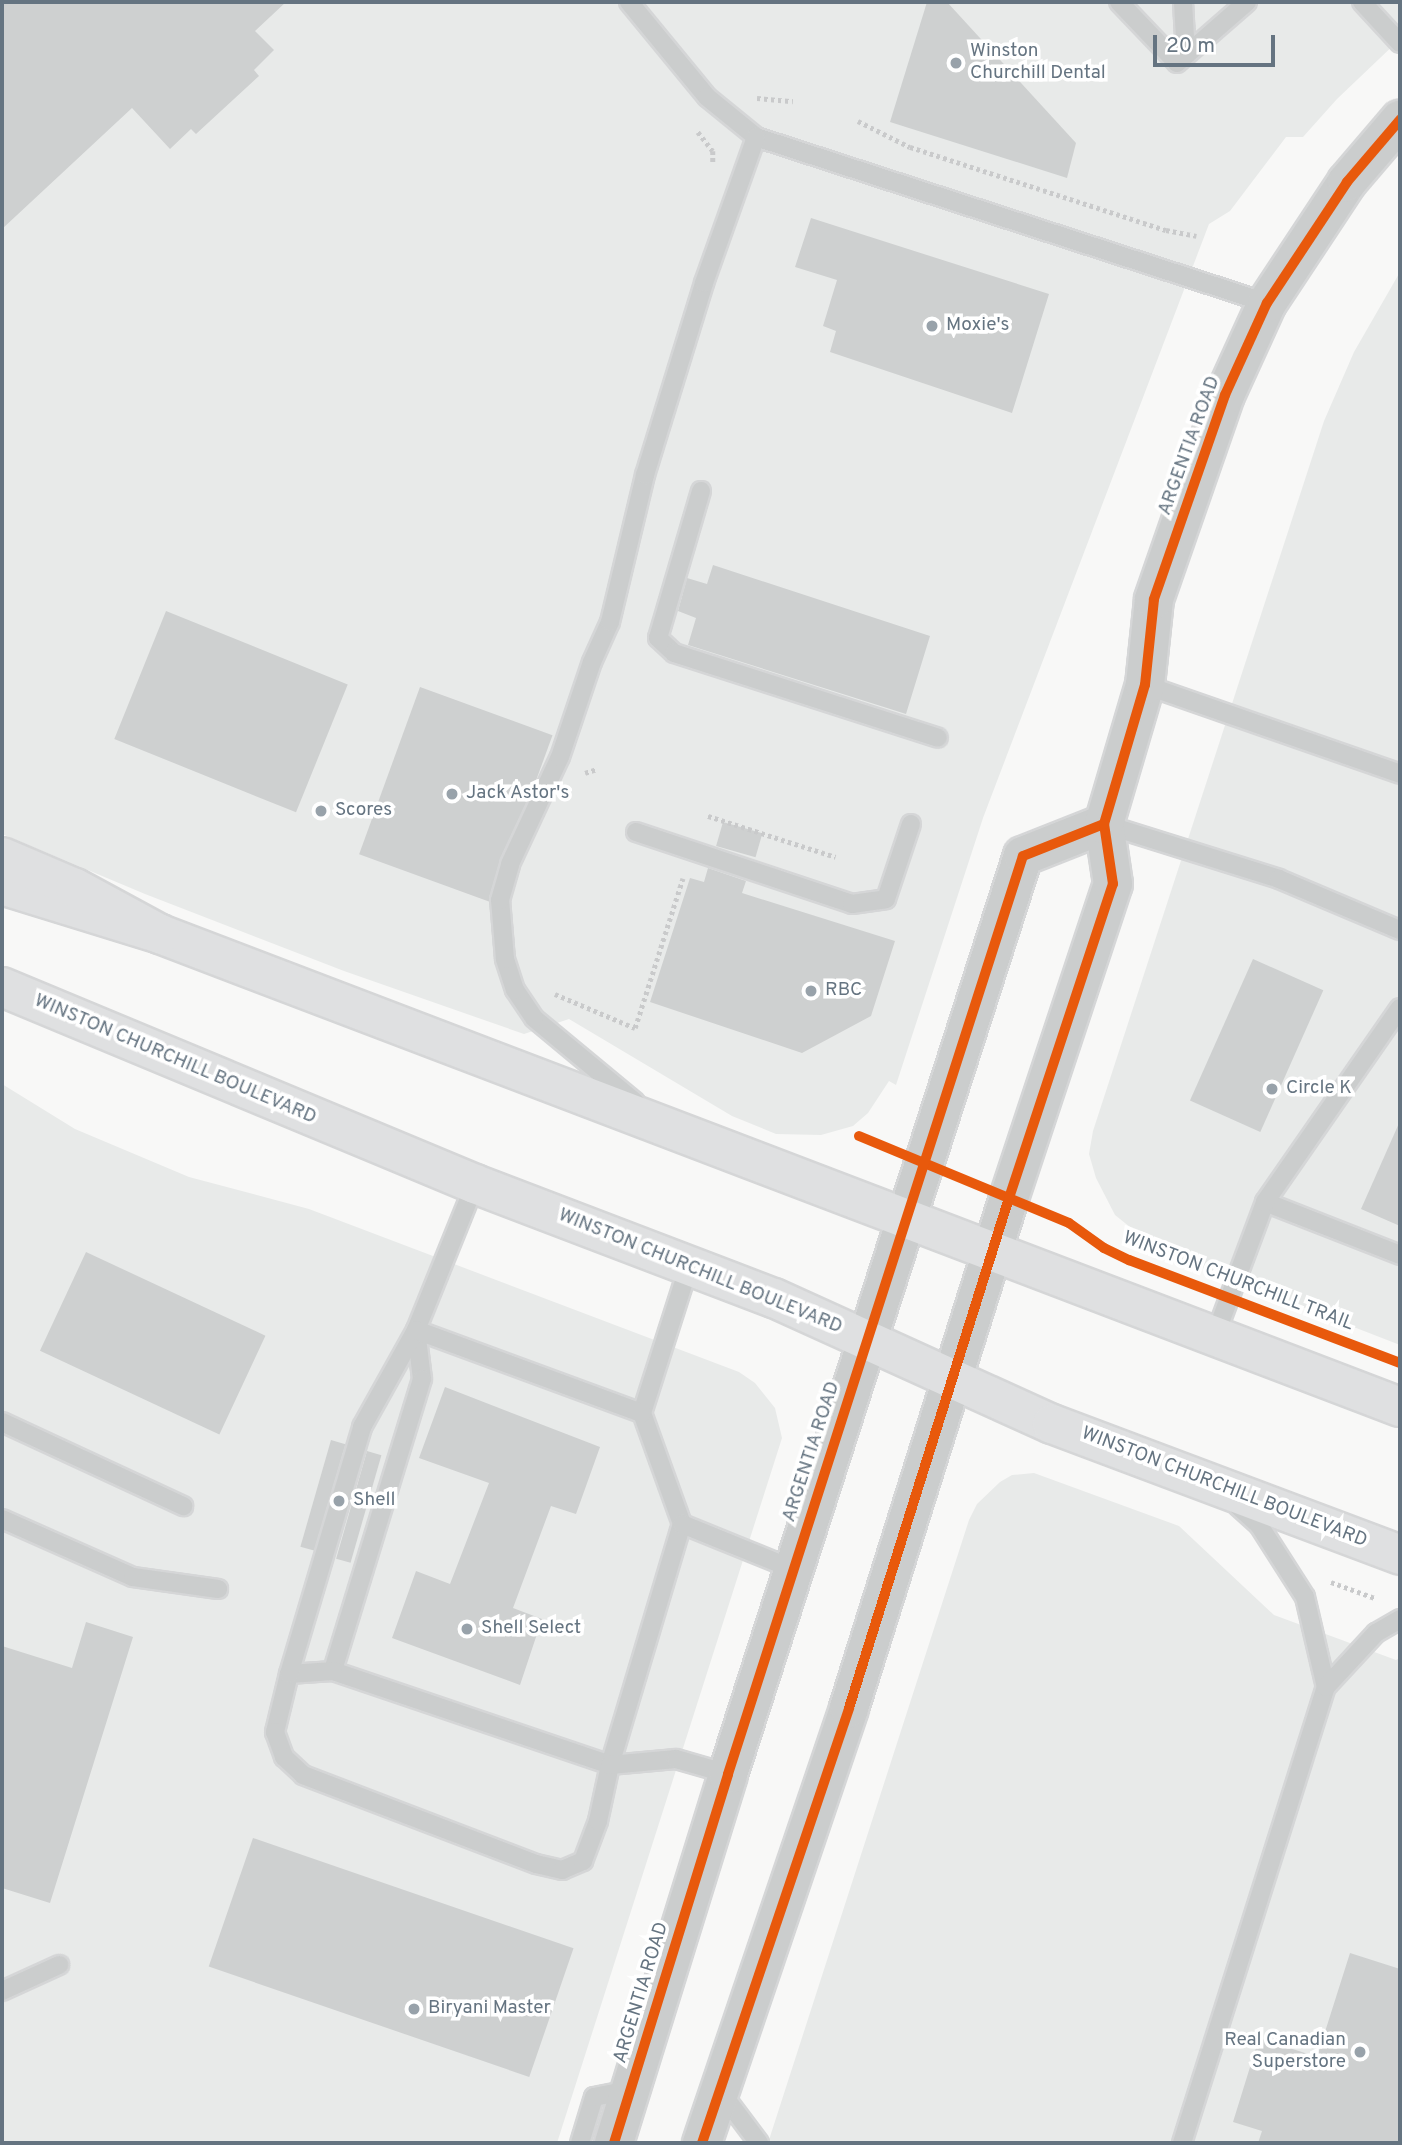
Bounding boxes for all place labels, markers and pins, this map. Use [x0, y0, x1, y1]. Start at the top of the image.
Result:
place label: Winston Churchill Dental [970, 41, 1106, 85]
marker: Winston Churchill Dental [948, 55, 964, 71]
place label: Moxie's [946, 315, 1009, 337]
marker: Moxie's [924, 318, 940, 334]
place label: Jack Astor's [466, 783, 570, 805]
marker: Jack Astor's [444, 786, 460, 802]
place label: Scores [335, 800, 392, 822]
marker: Scores [313, 803, 329, 819]
place label: RBC [825, 980, 862, 1002]
marker: RBC [803, 983, 819, 999]
place label: Circle K [1286, 1078, 1352, 1100]
marker: Circle K [1264, 1081, 1280, 1097]
place label: Shell [353, 1490, 396, 1512]
marker: Shell [331, 1493, 347, 1509]
place label: Shell Select [481, 1618, 581, 1640]
marker: Shell Select [459, 1621, 475, 1637]
place label: Biryani Master [428, 1998, 551, 2020]
marker: Biryani Master [406, 2001, 422, 2017]
place label: Real Canadian Superstore [1224, 2030, 1346, 2074]
marker: Real Canadian Superstore [1352, 2044, 1368, 2060]

